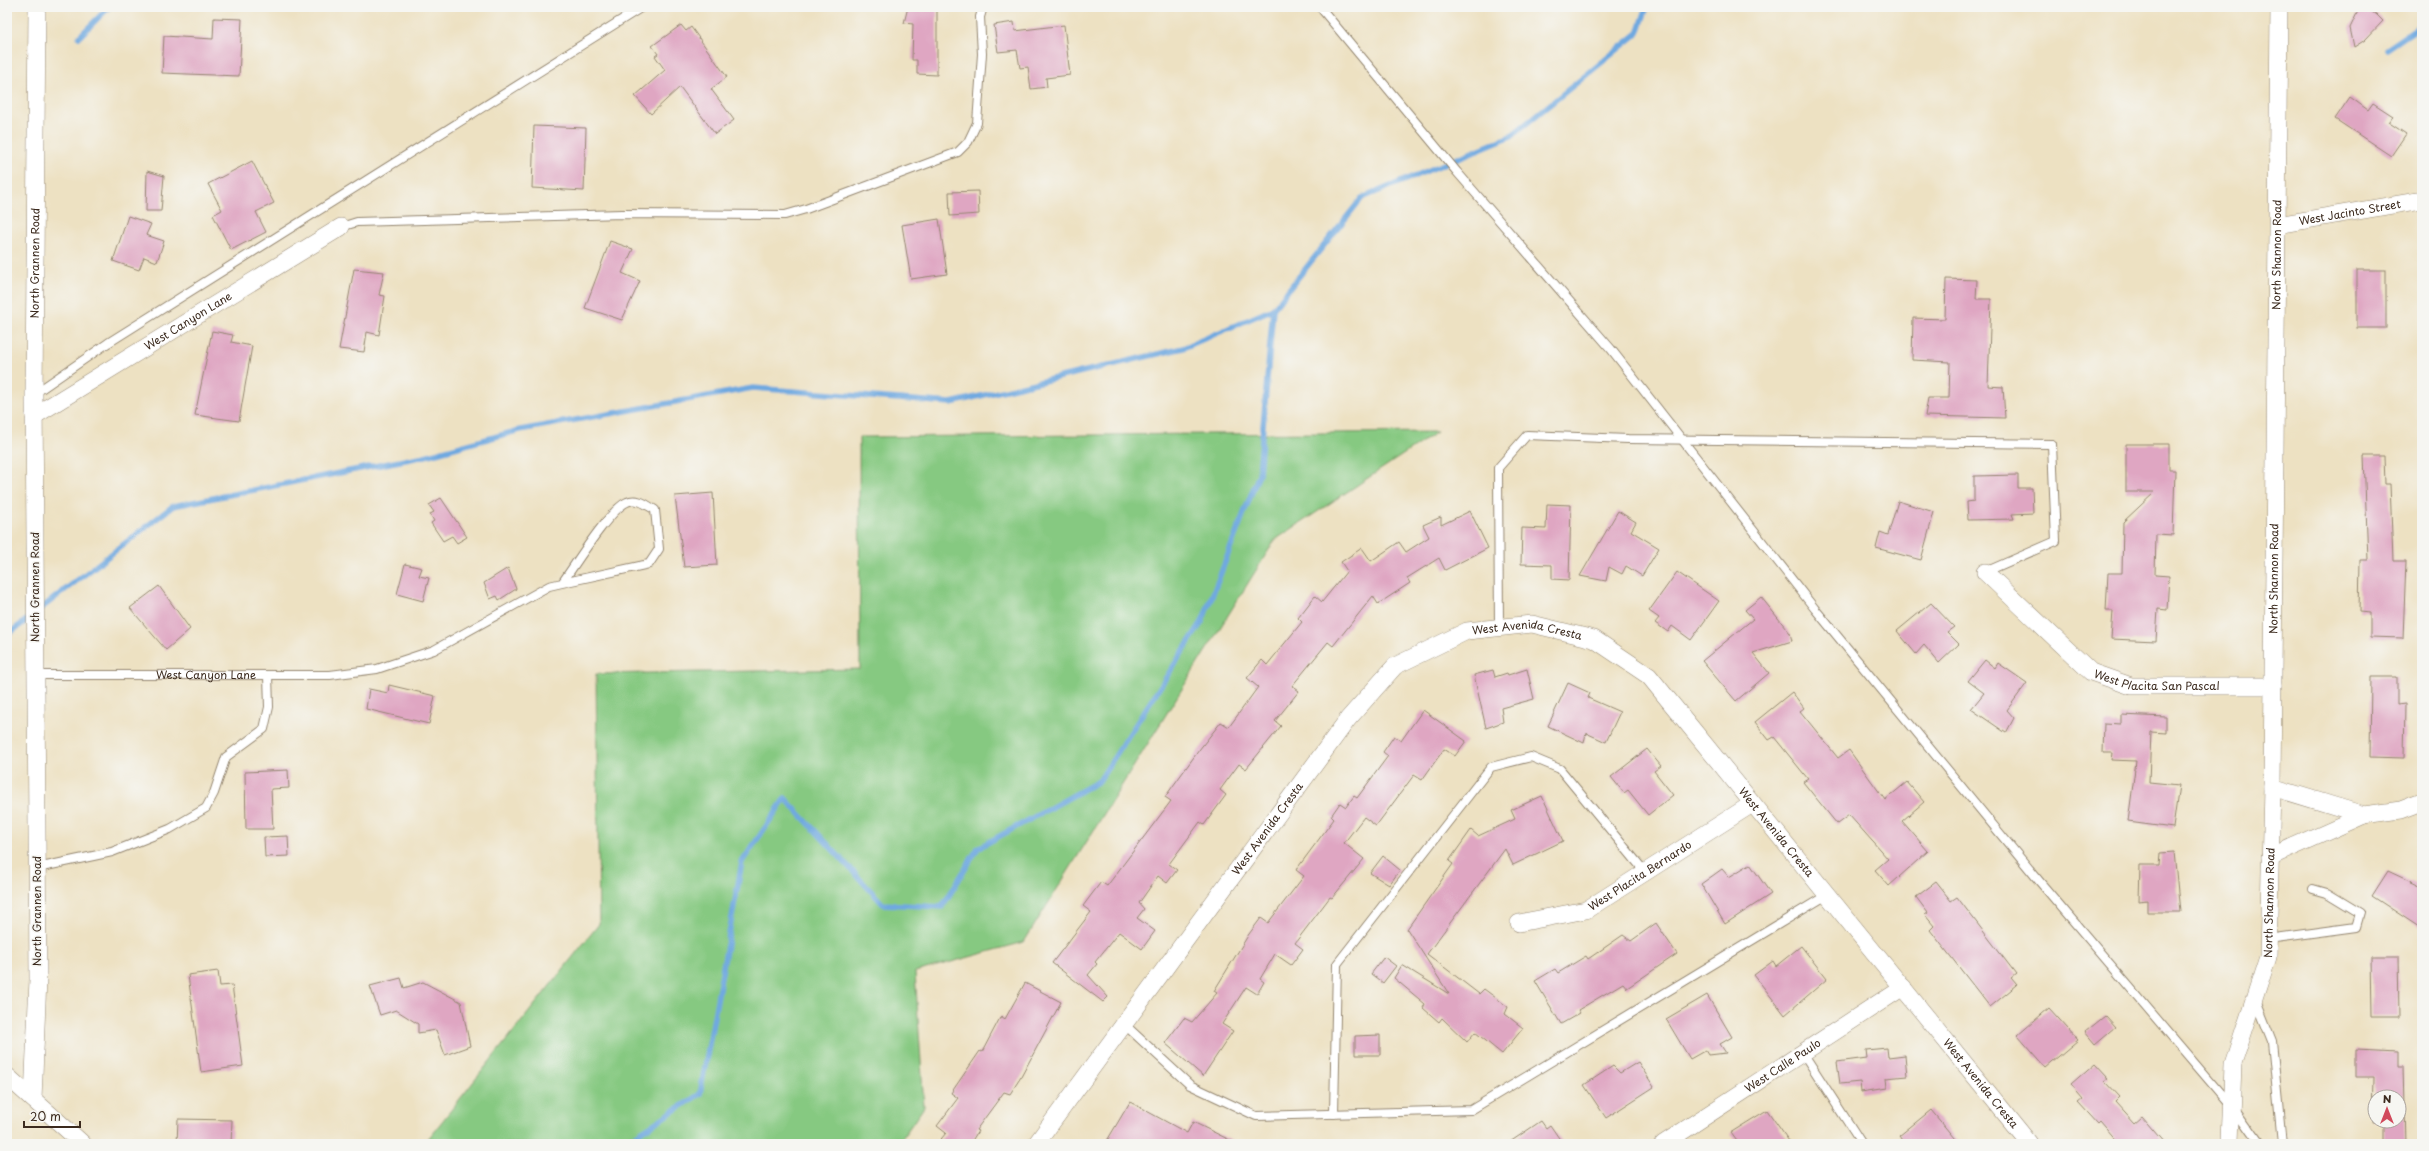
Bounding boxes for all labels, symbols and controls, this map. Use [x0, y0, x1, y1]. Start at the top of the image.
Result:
street label: West Jacinto Street [2298, 195, 2403, 229]
street label: North Shannon Road [2267, 199, 2285, 310]
street label: North Grannen Road [26, 208, 43, 318]
street label: West Canyon Lane [141, 287, 235, 354]
street label: North Shannon Road [2264, 523, 2282, 634]
street label: North Grannen Road [26, 532, 43, 642]
street label: West Avenida Cresta [1471, 615, 1584, 644]
street label: West Placita San Pascal [2092, 665, 2220, 694]
street label: West Canyon Lane [156, 666, 256, 683]
street label: West Avenida Cresta [1227, 778, 1307, 878]
street label: West Avenida Cresta [1735, 783, 1818, 881]
street label: West Placita Bernardo [1584, 836, 1695, 915]
street label: North Shannon Road [2259, 847, 2279, 958]
street label: North Grannen Road [28, 856, 45, 966]
street label: West Calle Paulo [1741, 1034, 1824, 1096]
street label: West Avenida Cresta [1939, 1035, 2023, 1132]
north arrow [2367, 1089, 2407, 1129]
text: N [2383, 1090, 2392, 1107]
scale bar [24, 1103, 80, 1129]
text: 20 m [30, 1107, 61, 1125]

